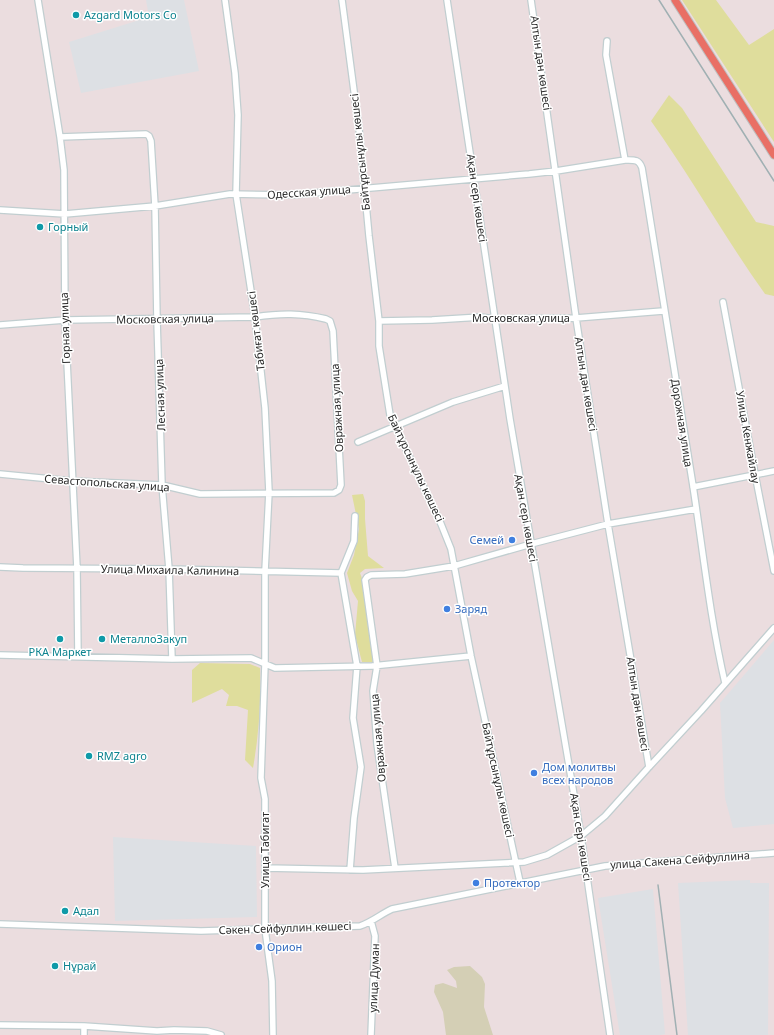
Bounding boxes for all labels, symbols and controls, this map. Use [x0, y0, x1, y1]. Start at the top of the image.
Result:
place label: Azgard Motors Co [84, 7, 177, 22]
marker: Azgard Motors Co [71, 10, 81, 20]
street label: Алтын дән көшесі [527, 15, 556, 111]
street label: Байтұрсынұлы көшесі [346, 93, 373, 211]
street label: Ақан сері көшесі [464, 153, 491, 243]
street label: Одесская улица [267, 181, 351, 202]
place label: Горный [48, 219, 88, 234]
marker: Горный [35, 222, 45, 232]
street label: Табиғат көшесі [243, 290, 268, 372]
street label: Горная улица [56, 292, 73, 364]
street label: Московская улица [116, 310, 214, 327]
street label: Московская улица [472, 310, 570, 325]
street label: Алтын дән көшесі [572, 336, 601, 432]
street label: Лесная улица [151, 359, 168, 431]
street label: Овражная улица [327, 363, 346, 453]
street label: Дорожная улица [668, 378, 697, 468]
street label: Улица Кенжайлау [733, 389, 764, 485]
street label: Байтұрсынұлы көшесі [385, 411, 448, 524]
street label: Севастопольская улица [44, 471, 170, 494]
street label: Ақан сері көшесі [511, 473, 542, 563]
place label: Семей [470, 532, 504, 547]
marker: Семей [507, 535, 517, 545]
street label: Улица Михаила Калинина [101, 561, 239, 578]
place label: Заряд [455, 601, 487, 616]
marker: Заряд [442, 604, 452, 614]
place label: МеталлоЗакуп [110, 631, 187, 646]
marker: РКА Маркет [55, 634, 65, 644]
marker: МеталлоЗакуп [97, 634, 107, 644]
place label: РКА Маркет [29, 644, 91, 659]
street label: Алтын дән көшесі [624, 656, 653, 752]
street label: Овражная улица [366, 693, 389, 783]
street label: Байтұрсынұлы көшесі [479, 721, 518, 839]
place label: RMZ agro [97, 748, 147, 763]
marker: RMZ agro [84, 751, 94, 761]
place label: Дом молитвы всех народов [542, 759, 616, 787]
marker: Дом молитвы всех народов [529, 768, 539, 778]
street label: Ақан сері көшесі [567, 792, 596, 882]
street label: Улица Табигат [257, 812, 272, 888]
street label: улица Сакена Сейфуллина [610, 847, 750, 872]
place label: Протектор [484, 875, 541, 890]
marker: Протектор [471, 878, 481, 888]
place label: Адал [73, 903, 99, 918]
marker: Адал [60, 906, 70, 916]
street label: Сәкен Сейфуллин көшесі [218, 918, 352, 937]
place label: Орион [267, 939, 302, 954]
marker: Орион [254, 942, 264, 952]
street label: улица Думан [365, 943, 382, 1013]
place label: Нұрай [63, 958, 96, 973]
marker: Нұрай [50, 961, 60, 971]

